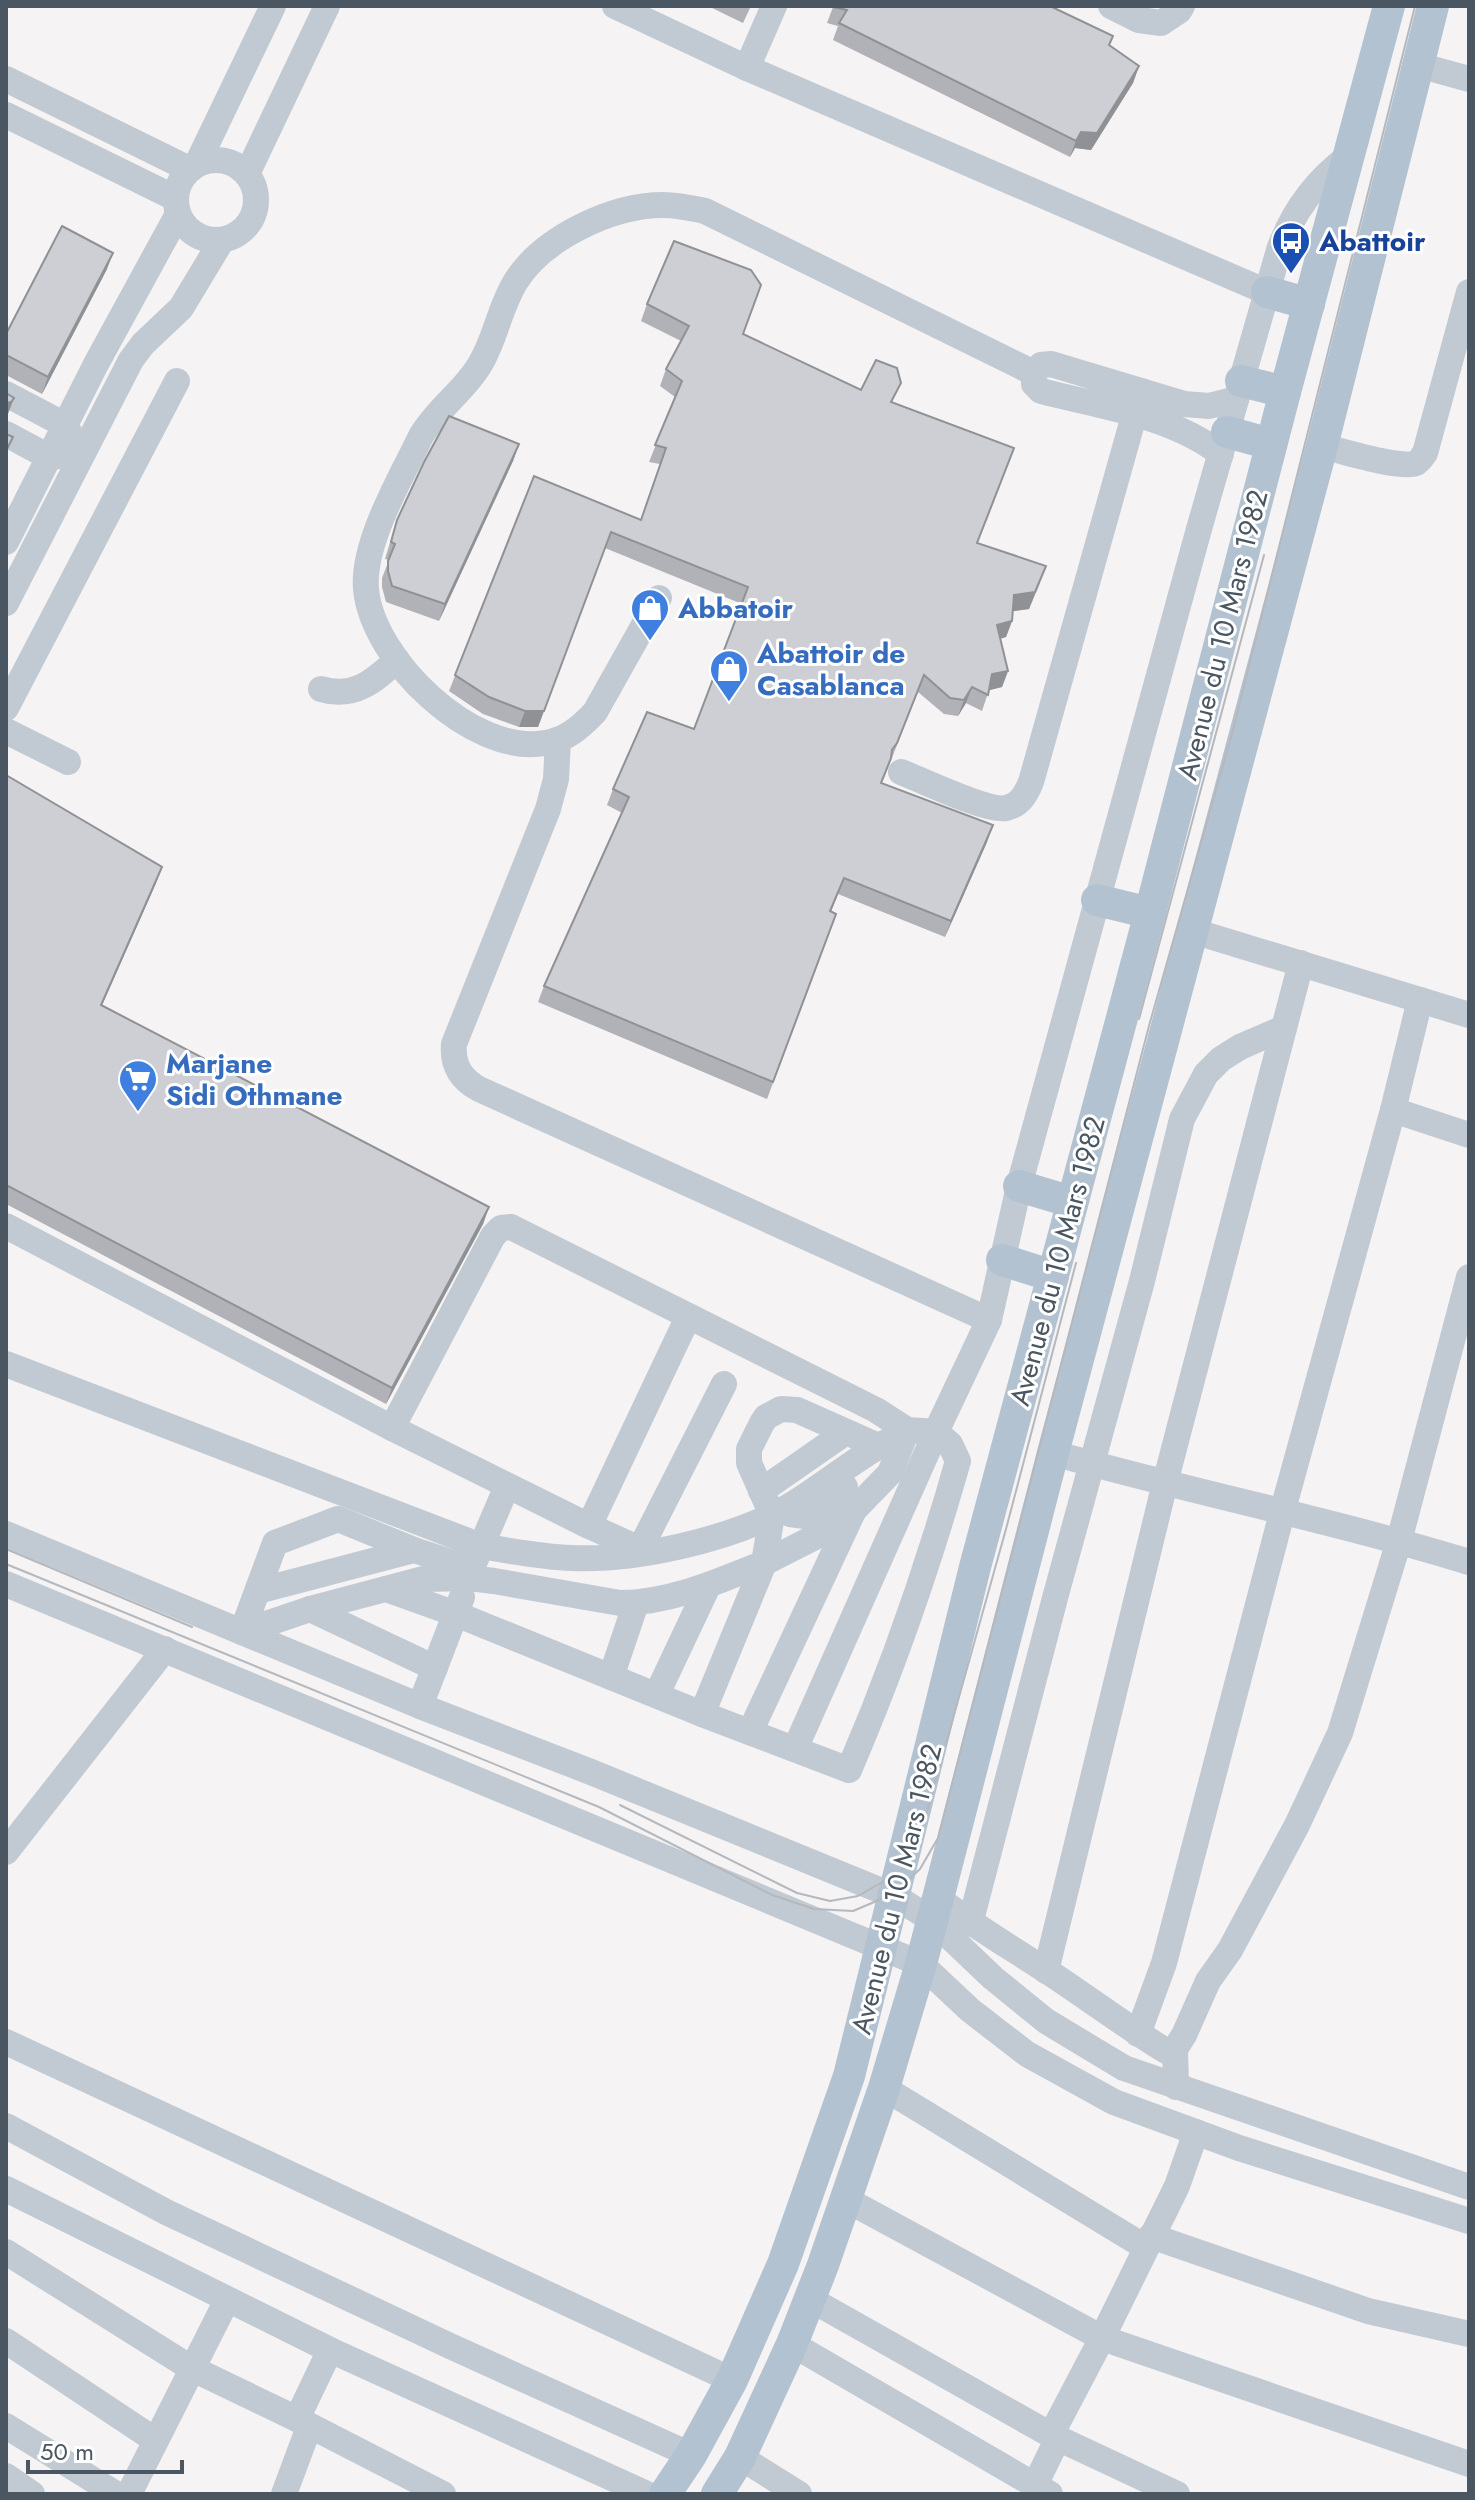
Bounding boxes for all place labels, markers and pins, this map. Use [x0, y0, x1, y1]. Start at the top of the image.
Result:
bus stop icon: Abattoir [1270, 220, 1312, 275]
place label: Abattoir [1318, 221, 1426, 262]
shop icon: Abbatoir [629, 587, 671, 642]
place label: Abbatoir [677, 588, 793, 629]
place label: Abattoir de Casablanca [756, 633, 905, 706]
shop icon: Abattoir de Casablanca [708, 648, 750, 703]
place label: Marjane Sidi Othmane [166, 1043, 343, 1116]
supermarket icon: Marjane Sidi Othmane [117, 1058, 159, 1113]

